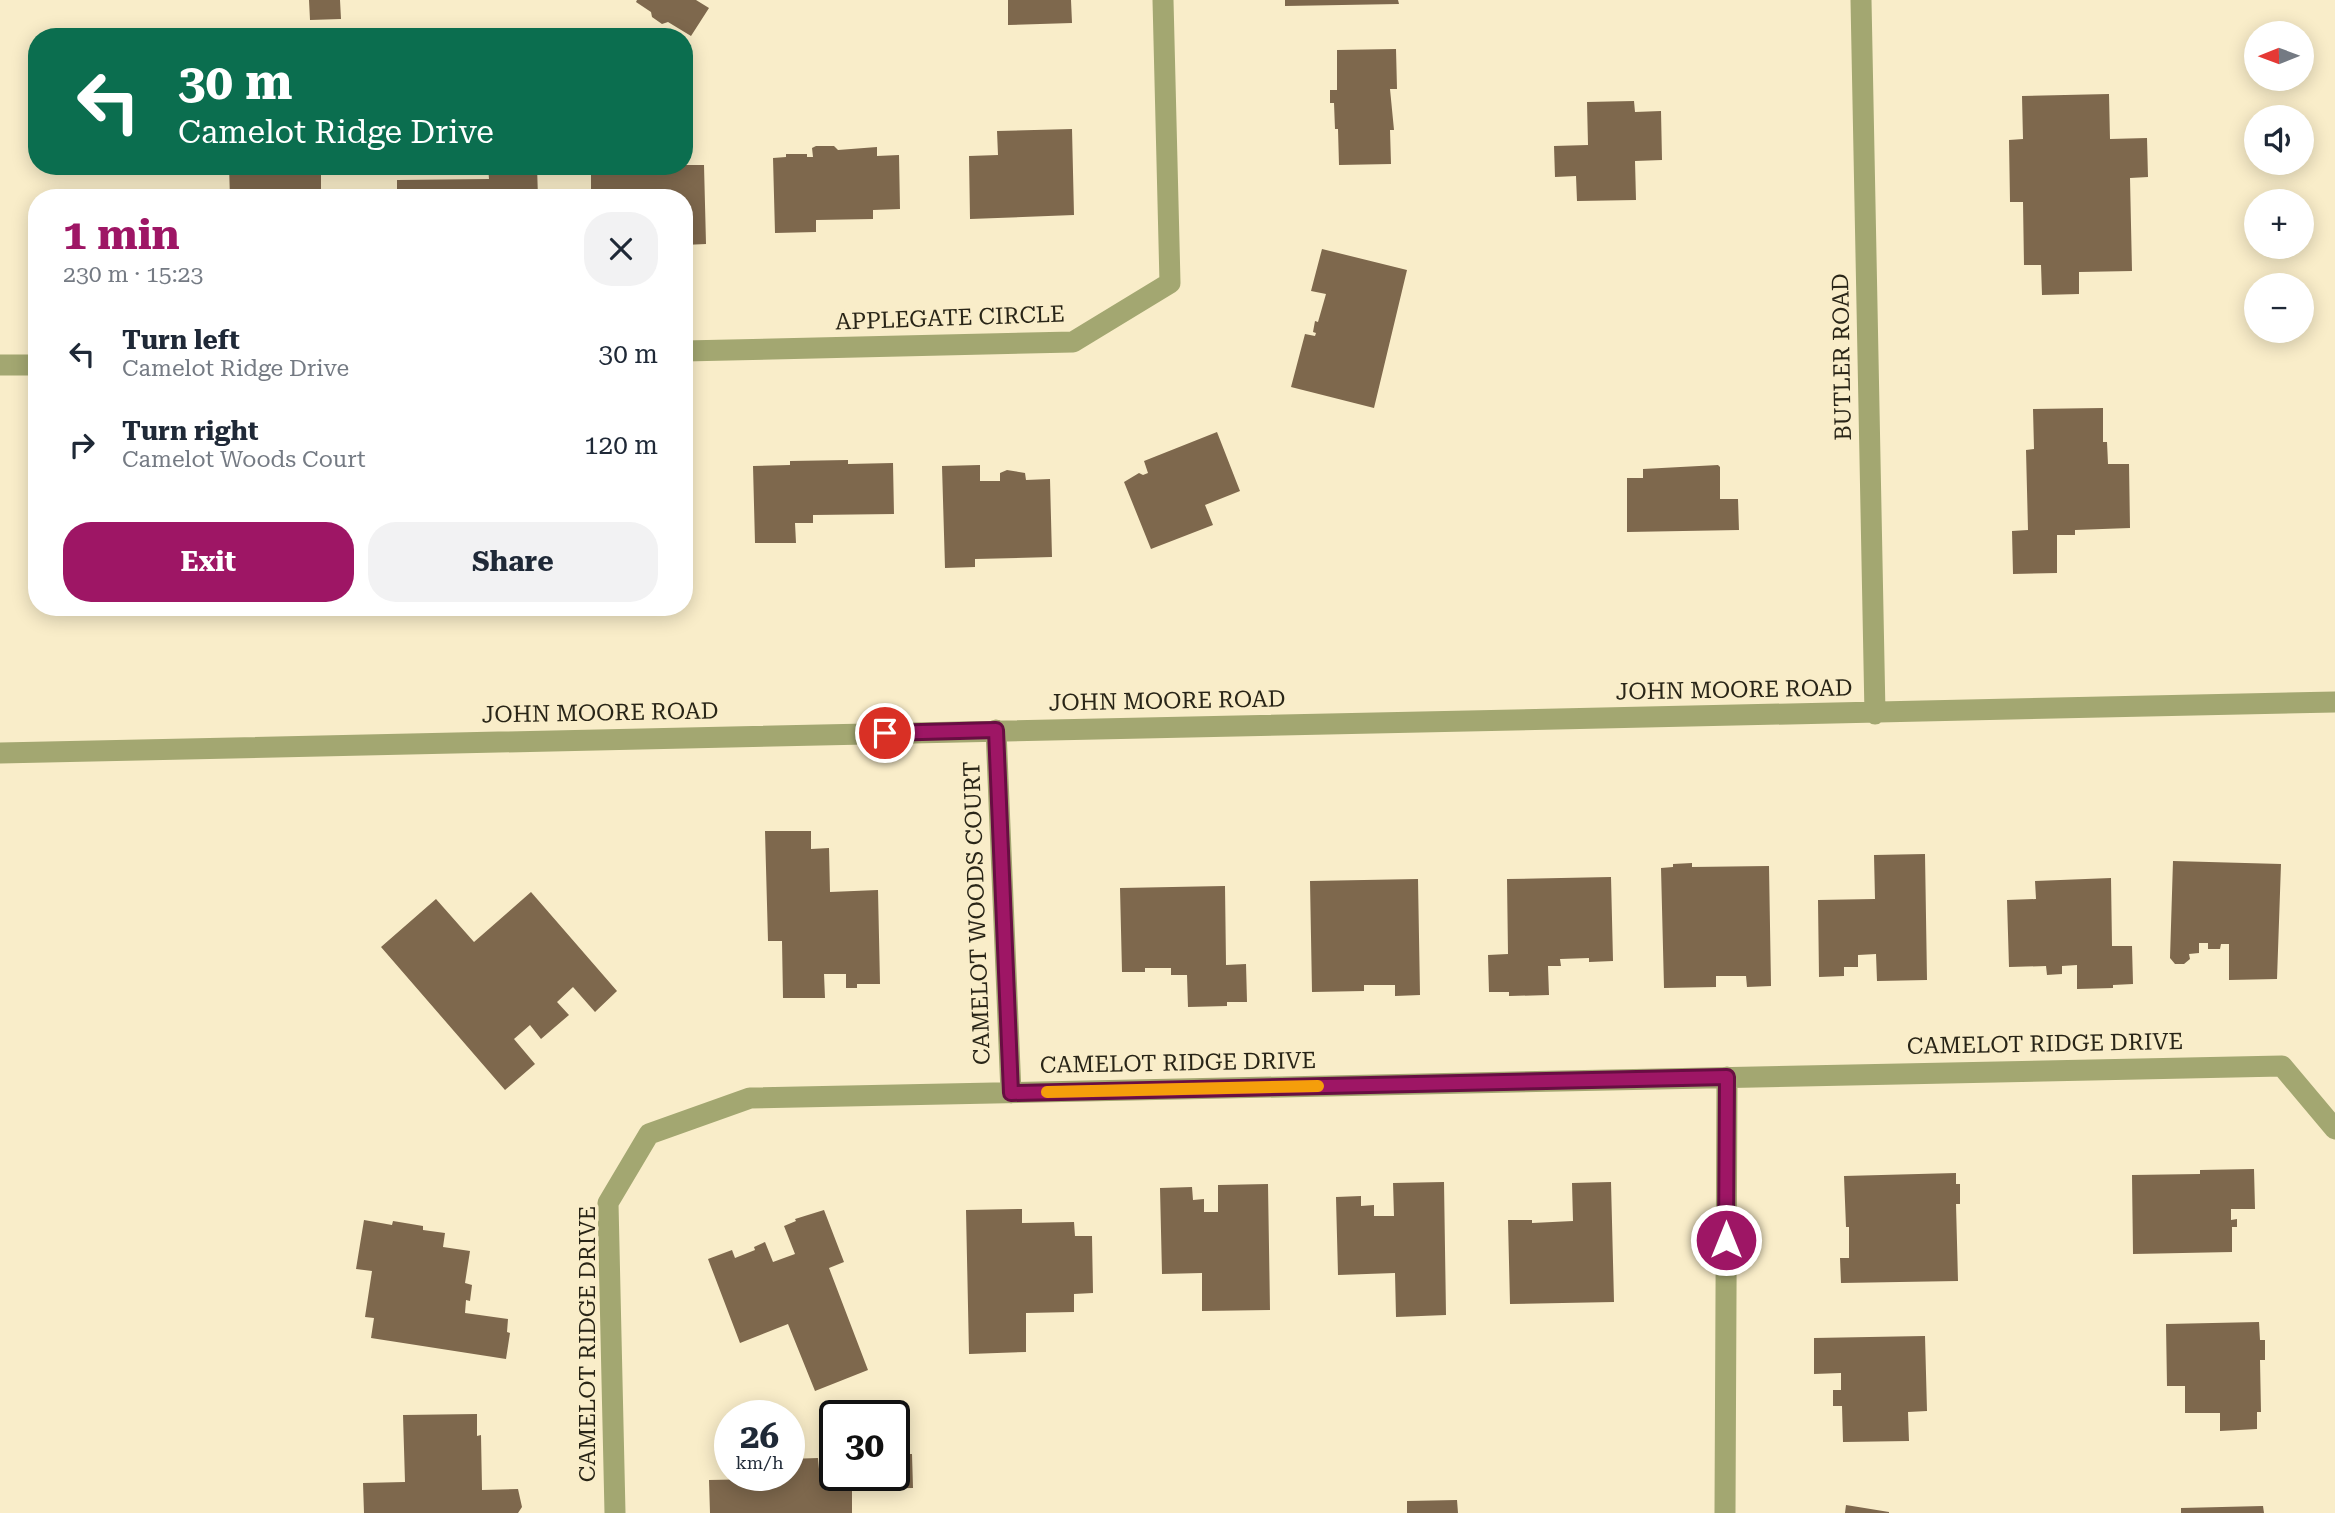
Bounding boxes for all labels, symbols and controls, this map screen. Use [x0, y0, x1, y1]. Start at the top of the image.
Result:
north arrow [2244, 21, 2314, 91]
map controls [2244, 21, 2314, 343]
text: 30 m [178, 54, 293, 111]
icon: left [63, 56, 154, 147]
button: sound [2244, 105, 2314, 175]
text: Camelot Ridge Drive [178, 113, 494, 151]
button: + [2244, 189, 2314, 259]
text: 1 min [63, 210, 180, 259]
button: close [584, 212, 658, 286]
text: 230 m · 15:23 [63, 261, 203, 288]
street label: BUTLER ROAD [1827, 273, 1857, 441]
button: − [2244, 273, 2314, 343]
street label: APPLEGATE CIRCLE [835, 300, 1065, 336]
text: Turn left [122, 325, 240, 355]
icon: left [63, 335, 101, 373]
text: 30 m [599, 339, 658, 369]
text: Camelot Ridge Drive [122, 355, 349, 382]
text: Turn right [122, 416, 258, 446]
icon: right [63, 426, 101, 464]
text: 120 m [584, 430, 658, 460]
text: Camelot Woods Court [122, 446, 366, 473]
button: Exit [63, 522, 354, 602]
button: Share [368, 522, 658, 602]
street label: JOHN MOORE ROAD [1615, 674, 1853, 706]
street label: JOHN MOORE ROAD [1048, 685, 1286, 717]
street label: JOHN MOORE ROAD [481, 697, 719, 729]
pin [855, 703, 915, 763]
icon: arrive [866, 714, 904, 752]
street label: CAMELOT WOODS COURT [958, 761, 996, 1065]
street label: CAMELOT RIDGE DRIVE [1907, 1028, 2183, 1060]
street label: CAMELOT RIDGE DRIVE [1040, 1047, 1316, 1079]
position arrow [1689, 1203, 1763, 1277]
street label: CAMELOT RIDGE DRIVE [574, 1206, 601, 1482]
speed limit sign: 30 [819, 1400, 910, 1491]
text: 26 [740, 1416, 779, 1457]
text: km/h [735, 1452, 784, 1473]

